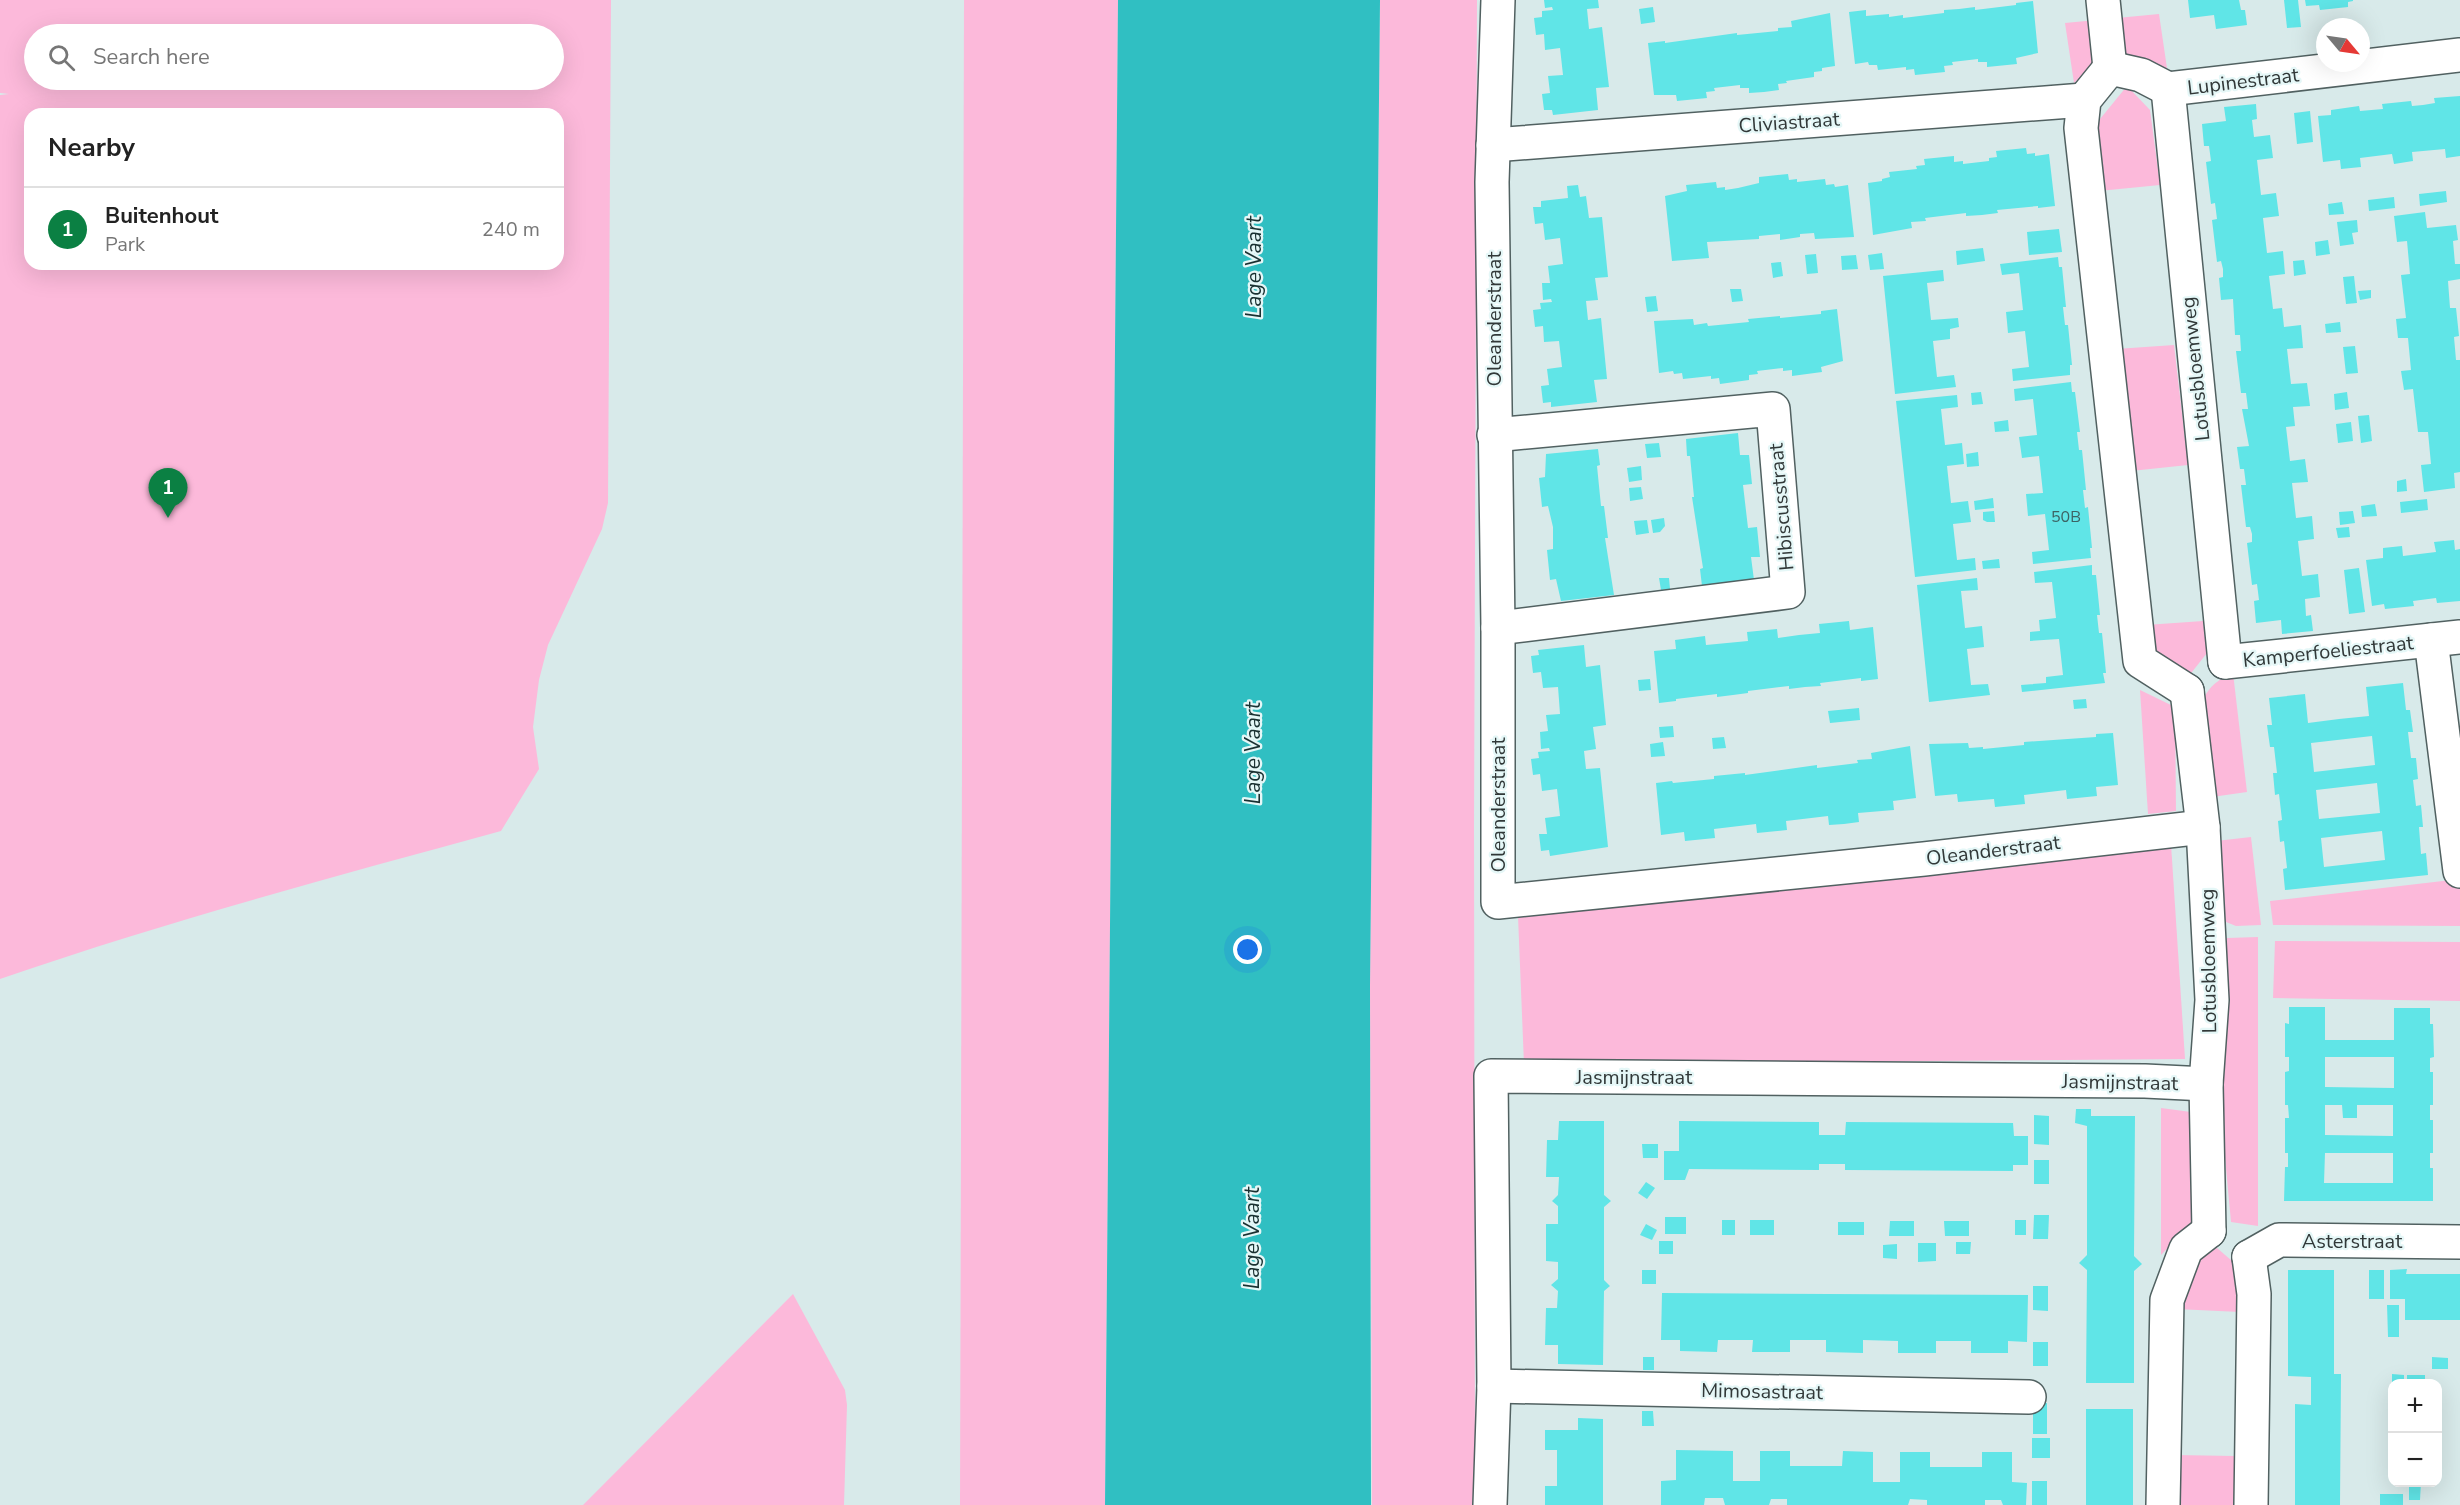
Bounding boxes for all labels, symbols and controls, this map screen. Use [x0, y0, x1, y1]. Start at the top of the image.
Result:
north arrow [2316, 18, 2370, 72]
search box [24, 24, 564, 90]
icon: search [45, 41, 78, 74]
text: Search here [93, 42, 210, 72]
street label: Lupinestraat [2186, 61, 2301, 102]
street label: Cliviastraat [1738, 105, 1842, 140]
text: Nearby [48, 130, 135, 165]
text: Buitenhout [105, 201, 218, 231]
water label: Lage Vaart [1240, 215, 1268, 318]
text: 1 [62, 216, 74, 243]
text: 240 m [482, 216, 540, 243]
text: Park [105, 231, 145, 258]
street label: Oleanderstraat [1481, 251, 1508, 386]
street label: Lotusbloemweg [2174, 295, 2216, 442]
street label: Hibiscusstraat [1762, 441, 1801, 572]
pin: 1 [148, 468, 188, 518]
house number: 50B [2051, 506, 2081, 528]
street label: Kamperfoeliestraat [2241, 629, 2416, 674]
water label: Lage Vaart [1239, 701, 1267, 804]
street label: Oleanderstraat [1485, 737, 1512, 872]
street label: Oleanderstraat [1924, 829, 2063, 872]
street label: Lotusbloemweg [2194, 888, 2223, 1034]
your location [1233, 935, 1262, 964]
street label: Jasmijnstraat [1575, 1064, 1693, 1091]
street label: Jasmijnstraat [2061, 1068, 2179, 1097]
water label: Lage Vaart [1238, 1186, 1266, 1289]
street label: Asterstraat [2302, 1228, 2403, 1255]
street label: Mimosastraat [1701, 1377, 1824, 1406]
map controls [2388, 1379, 2442, 1487]
button: + [2388, 1379, 2442, 1433]
button: − [2388, 1433, 2442, 1487]

